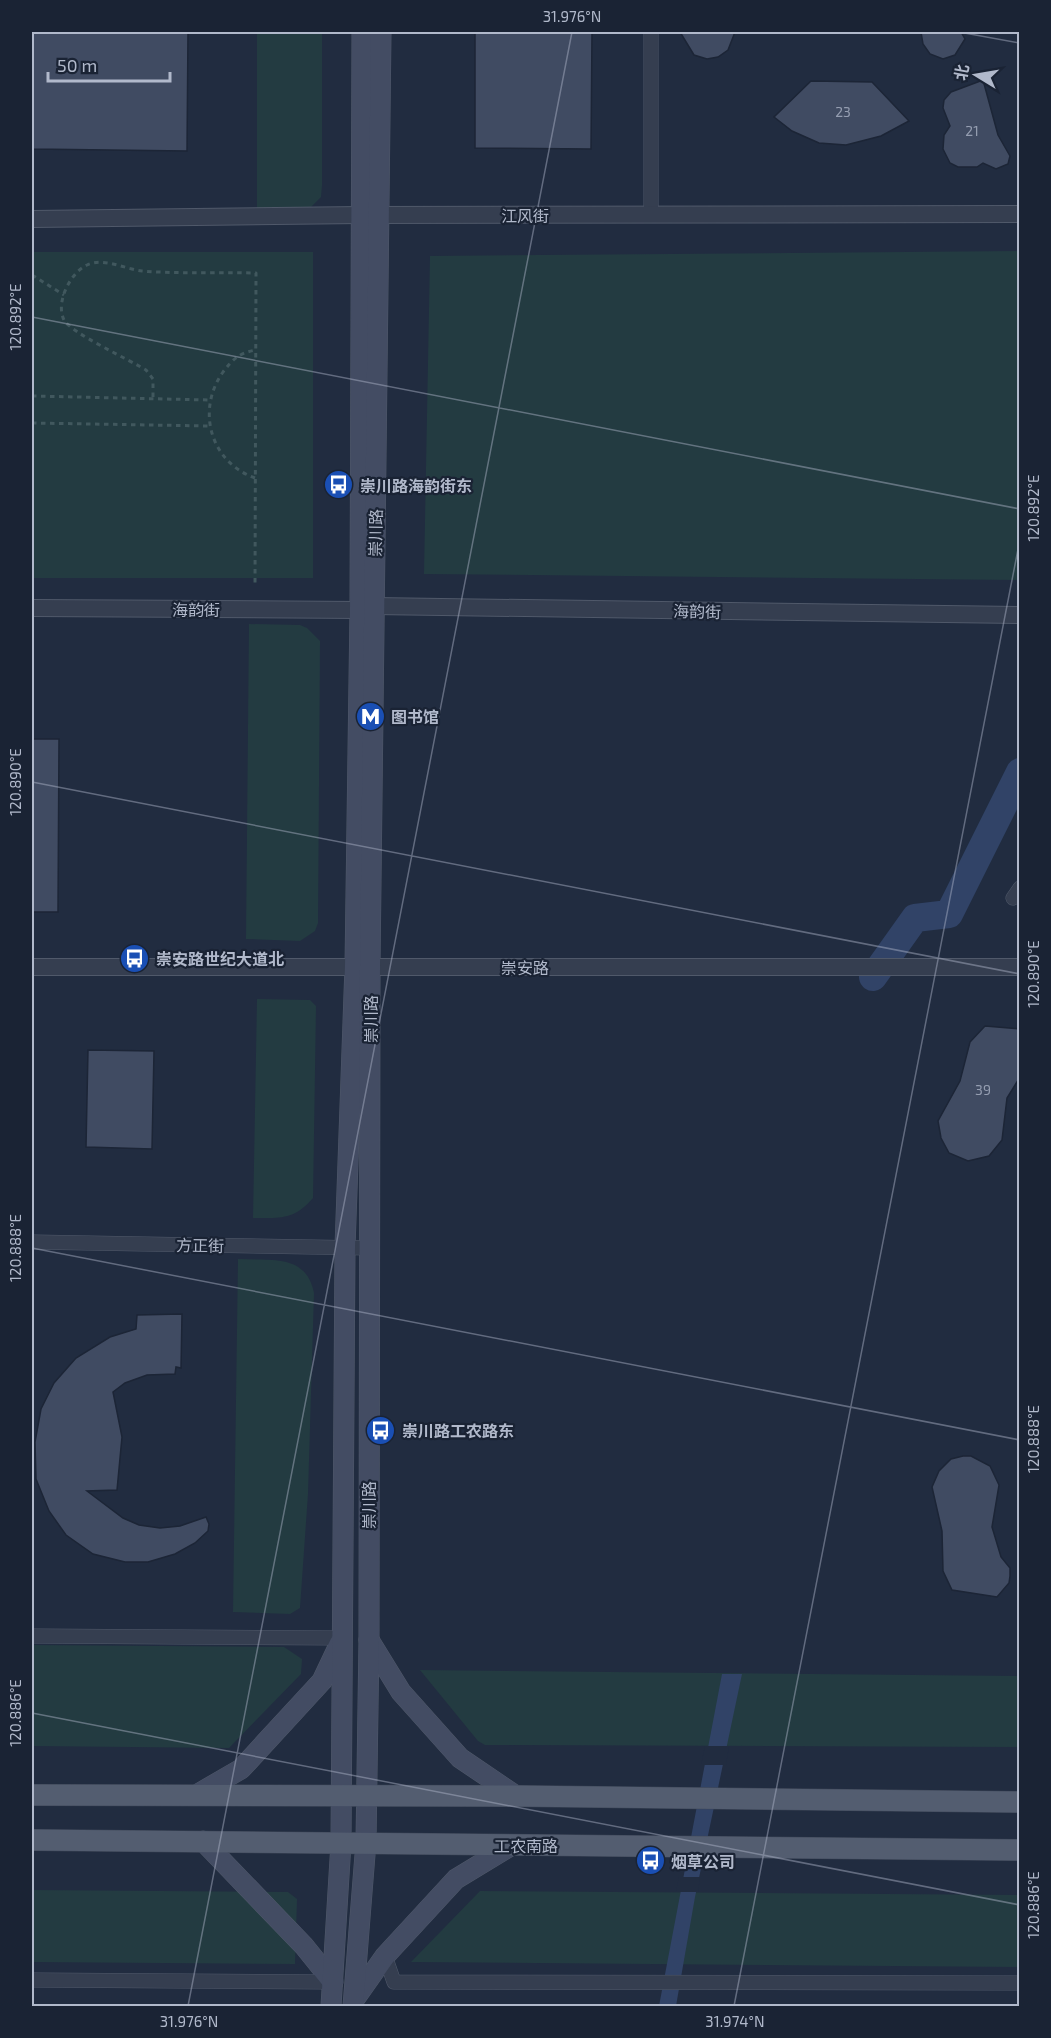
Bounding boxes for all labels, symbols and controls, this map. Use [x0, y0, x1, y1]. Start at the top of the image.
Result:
text: 31.976°N [543, 7, 601, 25]
scale bar [48, 45, 170, 83]
north arrow [946, 45, 1006, 105]
text: 50 m [57, 54, 97, 76]
text: 北 [950, 62, 972, 82]
house number: 23 [835, 103, 851, 120]
house number: 21 [965, 122, 979, 139]
street label: 江风街 [501, 206, 549, 225]
text: 120.892°E [6, 284, 24, 350]
bus stop icon: 崇川路海韵街东 [323, 469, 355, 501]
text: 120.892°E [1024, 475, 1042, 541]
place label: 崇川路海韵街东 [360, 476, 472, 495]
street label: 崇川路 [365, 509, 385, 557]
street label: 海韵街 [172, 600, 220, 619]
street label: 海韵街 [673, 601, 721, 621]
metro station icon: 图书馆 [354, 700, 386, 732]
place label: 图书馆 [391, 707, 439, 726]
text: 120.890°E [6, 748, 24, 816]
text: 120.890°E [1024, 940, 1042, 1008]
bus stop icon: 崇安路世纪大道北 [119, 942, 151, 974]
place label: 崇安路世纪大道北 [156, 949, 284, 968]
street label: 崇安路 [501, 958, 549, 977]
street label: 崇川路 [361, 995, 380, 1043]
house number: 39 [975, 1081, 991, 1098]
text: 120.888°E [6, 1214, 24, 1282]
street label: 方正街 [176, 1235, 224, 1255]
text: 120.888°E [1024, 1405, 1042, 1473]
bus stop icon: 崇川路工农路东 [365, 1414, 397, 1446]
place label: 崇川路工农路东 [402, 1421, 514, 1440]
street label: 崇川路 [359, 1481, 378, 1529]
text: 120.886°E [6, 1679, 24, 1747]
street label: 工农南路 [494, 1836, 558, 1855]
bus stop icon: 烟草公司 [634, 1845, 666, 1877]
place label: 烟草公司 [671, 1852, 735, 1871]
text: 120.886°E [1024, 1871, 1042, 1939]
text: 31.976°N [160, 2012, 218, 2030]
text: 31.974°N [705, 2012, 765, 2030]

